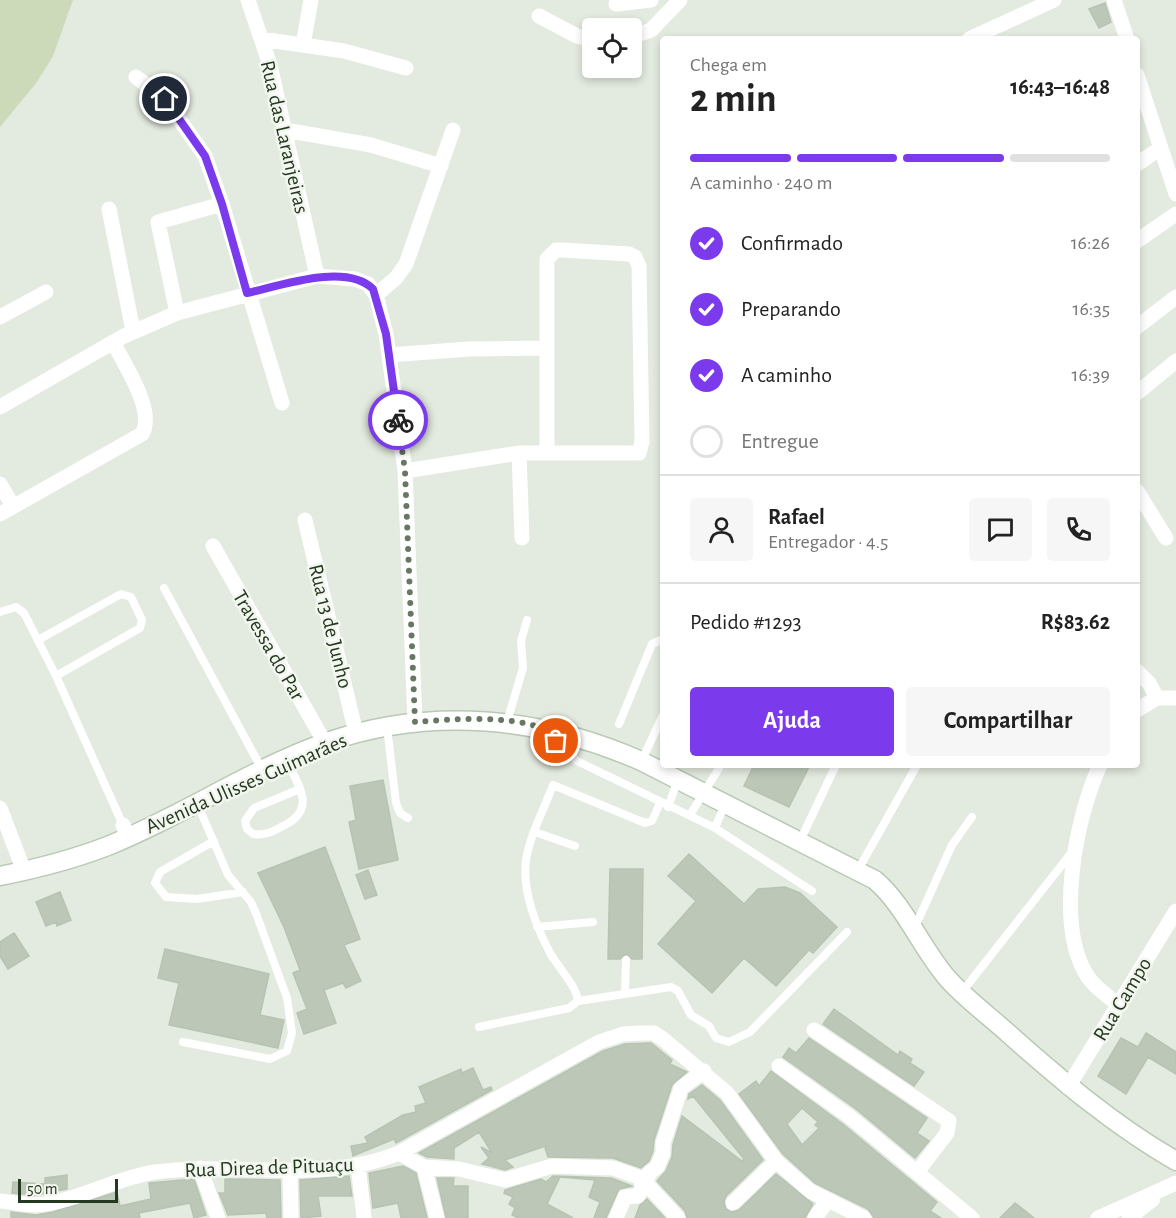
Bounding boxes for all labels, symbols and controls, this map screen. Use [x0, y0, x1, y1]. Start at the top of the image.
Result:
map controls [582, 18, 642, 78]
button: locate [582, 18, 642, 78]
text: Chega em [690, 55, 767, 75]
street label: Rua das Laranjeiras [257, 59, 312, 216]
pin [139, 73, 190, 124]
text: 16:43–16:48 [1010, 76, 1110, 98]
text: 2 min [690, 80, 777, 119]
icon: home [148, 82, 181, 115]
text: A caminho · 240 m [690, 173, 833, 193]
icon: check [690, 227, 723, 260]
text: Confirmado [741, 232, 843, 254]
text: 16:26 [1071, 233, 1110, 253]
icon: check [690, 293, 723, 326]
text: Preparando [741, 298, 841, 320]
text: 16:35 [1073, 299, 1110, 319]
icon: check [690, 359, 723, 392]
text: A caminho [741, 364, 832, 386]
text: 16:39 [1072, 365, 1110, 385]
courier [368, 390, 428, 450]
icon: bike [382, 404, 415, 437]
text: Entregue [741, 430, 819, 452]
button: person [690, 498, 753, 561]
button: chat [969, 498, 1032, 561]
button: phone [1047, 498, 1110, 561]
text: Rafael [768, 506, 825, 528]
text: Entregador · 4.5 [768, 532, 888, 552]
street label: Rua 13 de Junho [305, 562, 356, 690]
street label: Travessa do Par [229, 587, 309, 704]
text: Pedido #1293 [690, 611, 802, 633]
text: R$83.62 [1041, 611, 1110, 633]
button: Ajuda [690, 687, 894, 756]
button: Compartilhar [906, 687, 1110, 756]
pin [530, 715, 581, 766]
icon: bag [539, 724, 572, 757]
street label: Avenida Ulisses Guimarães [142, 730, 350, 837]
street label: Rua Campo [1089, 954, 1155, 1045]
street label: Rua Direa de Pituaçu [184, 1154, 354, 1181]
scale bar [18, 1176, 118, 1204]
text: 50 m [27, 1181, 58, 1197]

